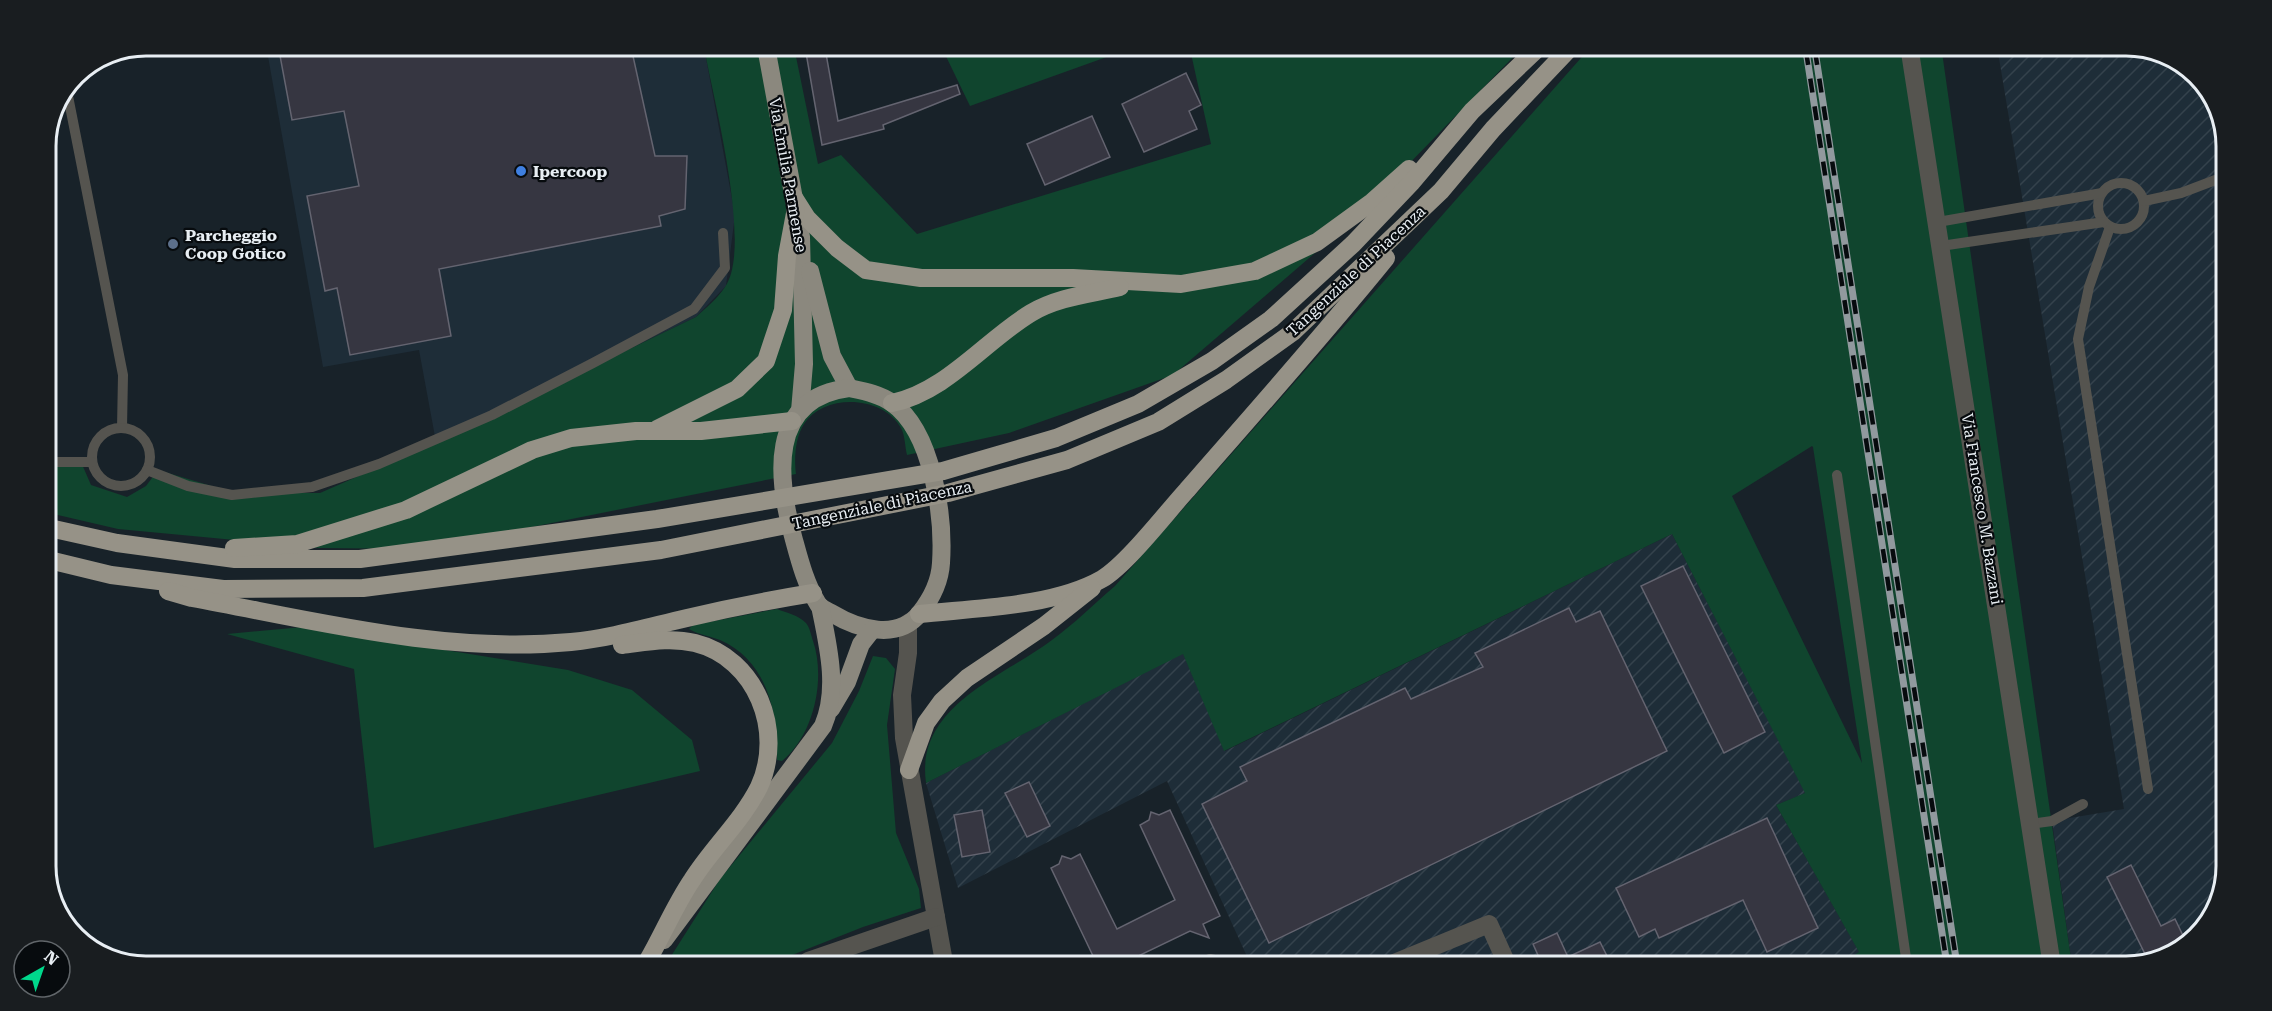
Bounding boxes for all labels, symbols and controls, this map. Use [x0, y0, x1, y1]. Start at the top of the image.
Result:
street label: Via Emilia Parmense [765, 96, 811, 254]
place label: Ipercoop [533, 162, 608, 181]
marker: Ipercoop [514, 164, 528, 178]
street label: Tangenziale di Piacenza [1283, 201, 1430, 340]
place label: Parcheggio Coop Gotico [185, 226, 286, 263]
marker: Parcheggio Coop Gotico [166, 237, 180, 251]
street label: Via Francesco M. Bazzani [1957, 412, 2007, 606]
street label: Tangenziale di Piacenza [790, 477, 974, 533]
north arrow [12, 939, 72, 999]
text: N [40, 947, 62, 969]

